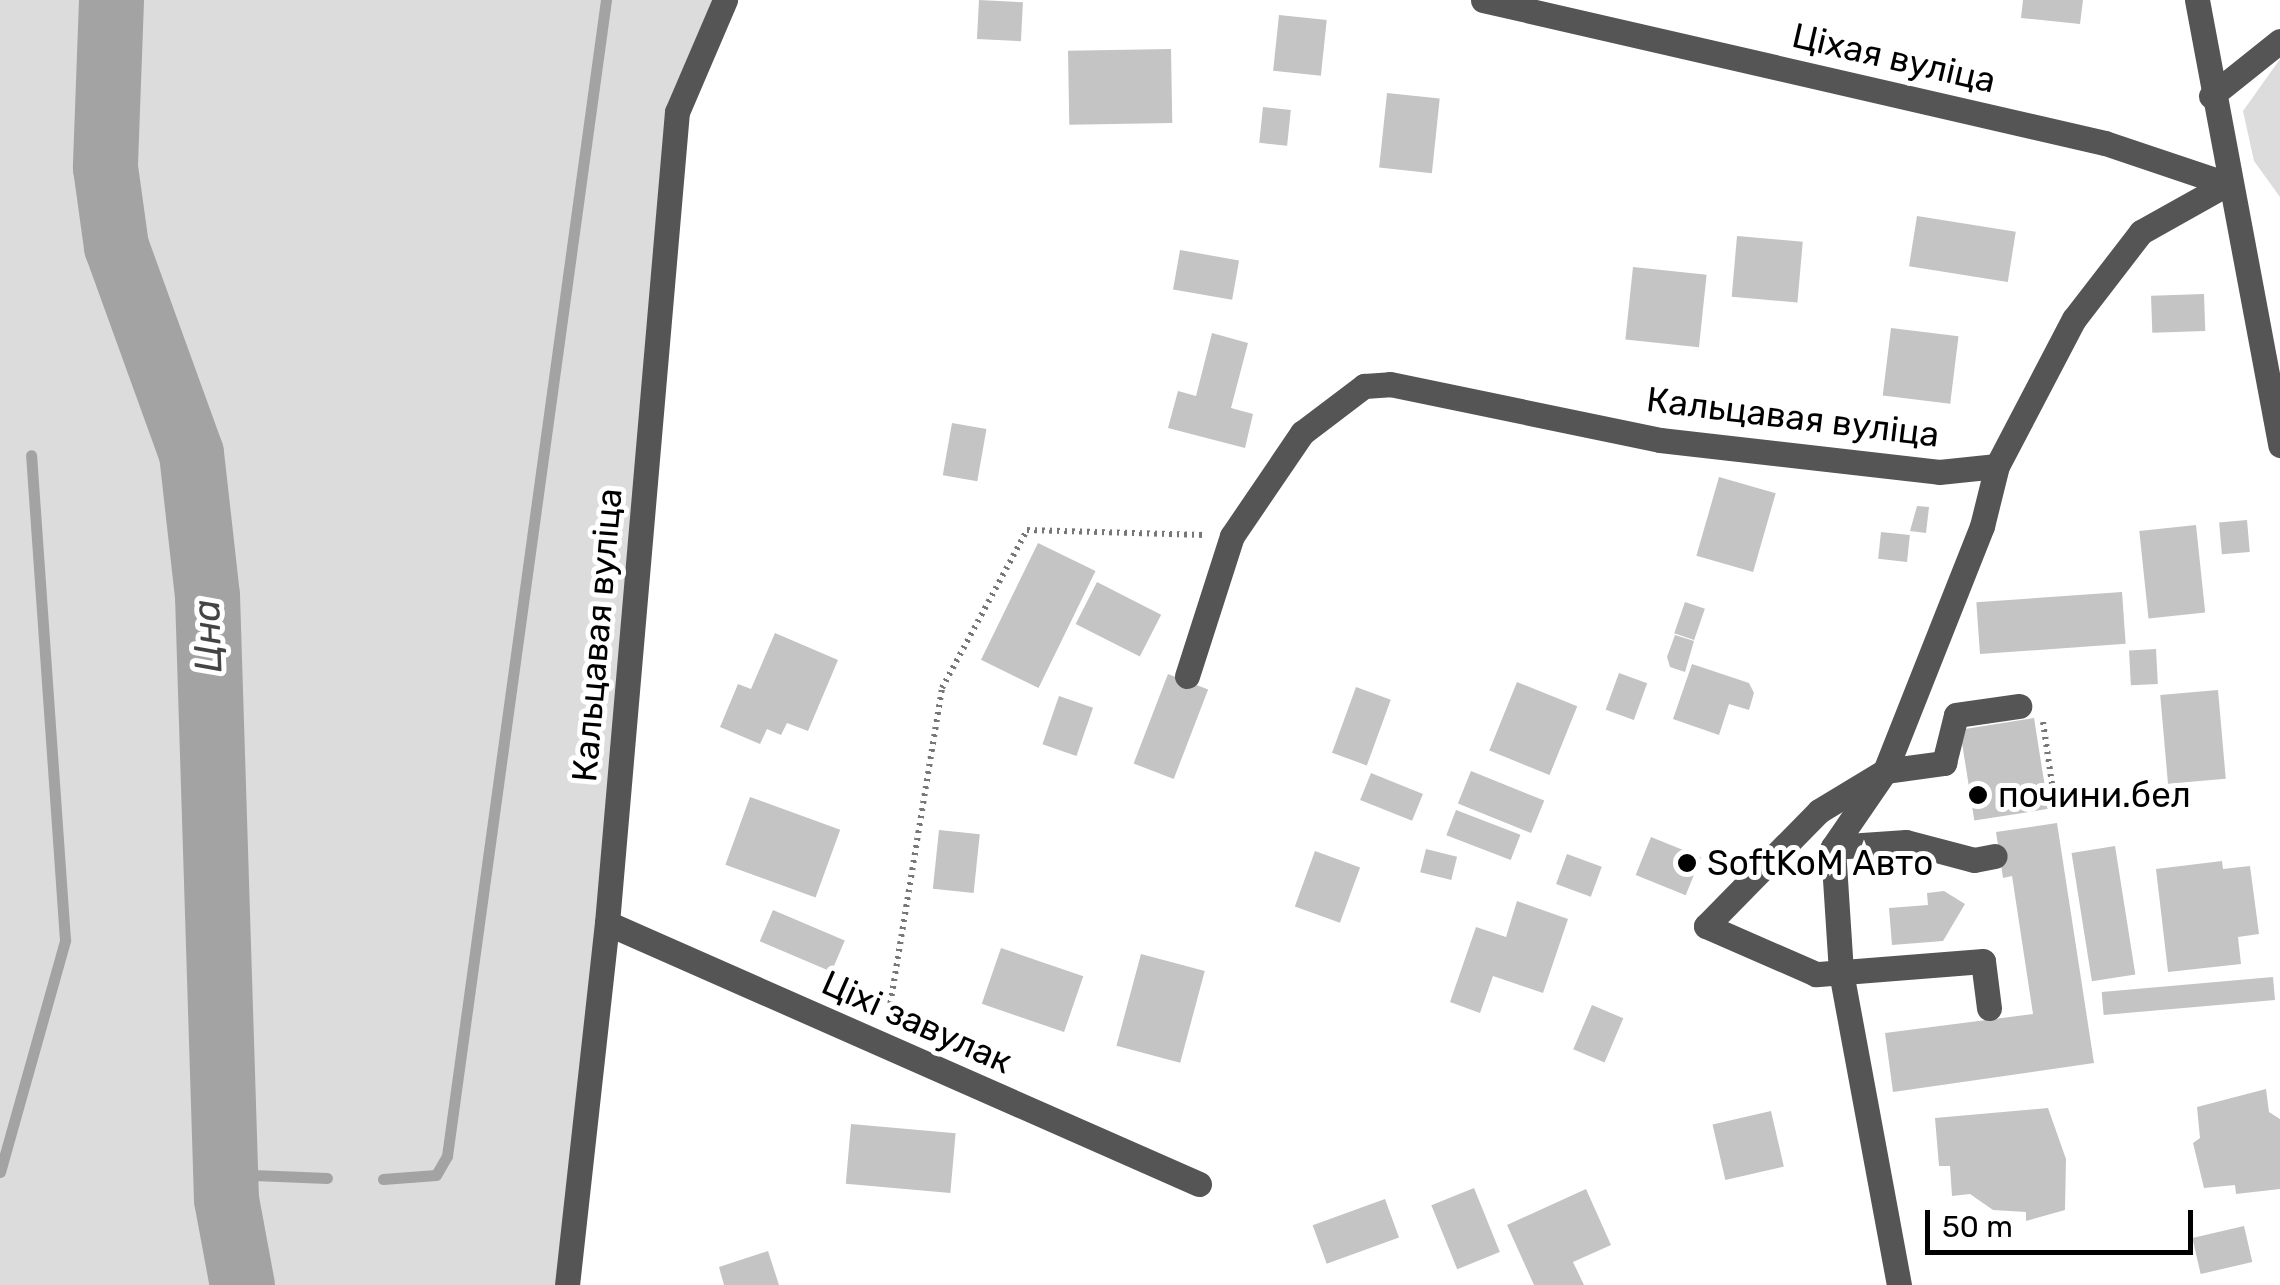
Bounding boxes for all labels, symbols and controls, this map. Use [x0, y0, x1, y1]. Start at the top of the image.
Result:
street label: Ціхая вуліца [1788, 14, 2000, 102]
street label: Кальцавая вуліца [1644, 378, 1942, 456]
street label: Кальцавая вуліца [563, 486, 631, 784]
water label: Цна [184, 599, 232, 673]
place label: почини.бел [1998, 774, 2191, 816]
marker: почини.бел [1967, 784, 1989, 806]
place label: SoftKoM Авто [1707, 842, 1933, 884]
marker: SoftKoM Авто [1676, 852, 1698, 874]
street label: Ціхі завулак [816, 961, 1018, 1083]
scale bar [1930, 1190, 2198, 1252]
text: 50 m [1942, 1209, 2013, 1245]

